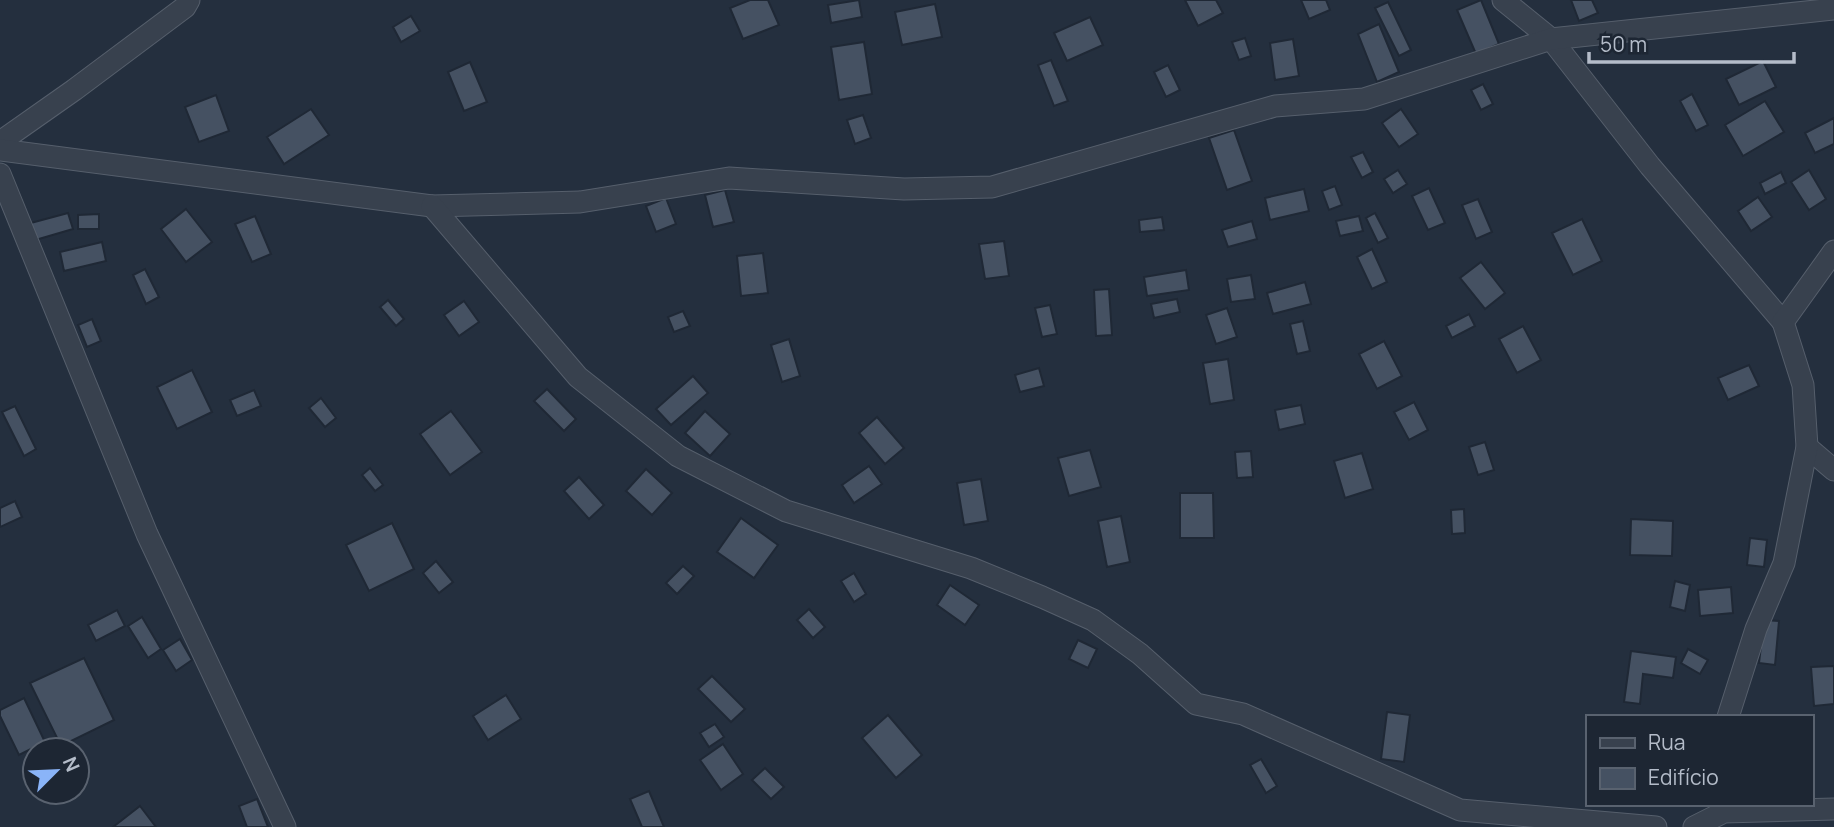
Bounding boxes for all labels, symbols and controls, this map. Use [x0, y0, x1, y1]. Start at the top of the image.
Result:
scale bar [1589, 21, 1794, 65]
text: 50 m [1600, 30, 1647, 58]
legend [1586, 715, 1813, 806]
text: Rua [1648, 728, 1685, 756]
north arrow [21, 736, 91, 806]
text: N [57, 753, 86, 776]
text: Edifício [1648, 763, 1719, 791]

